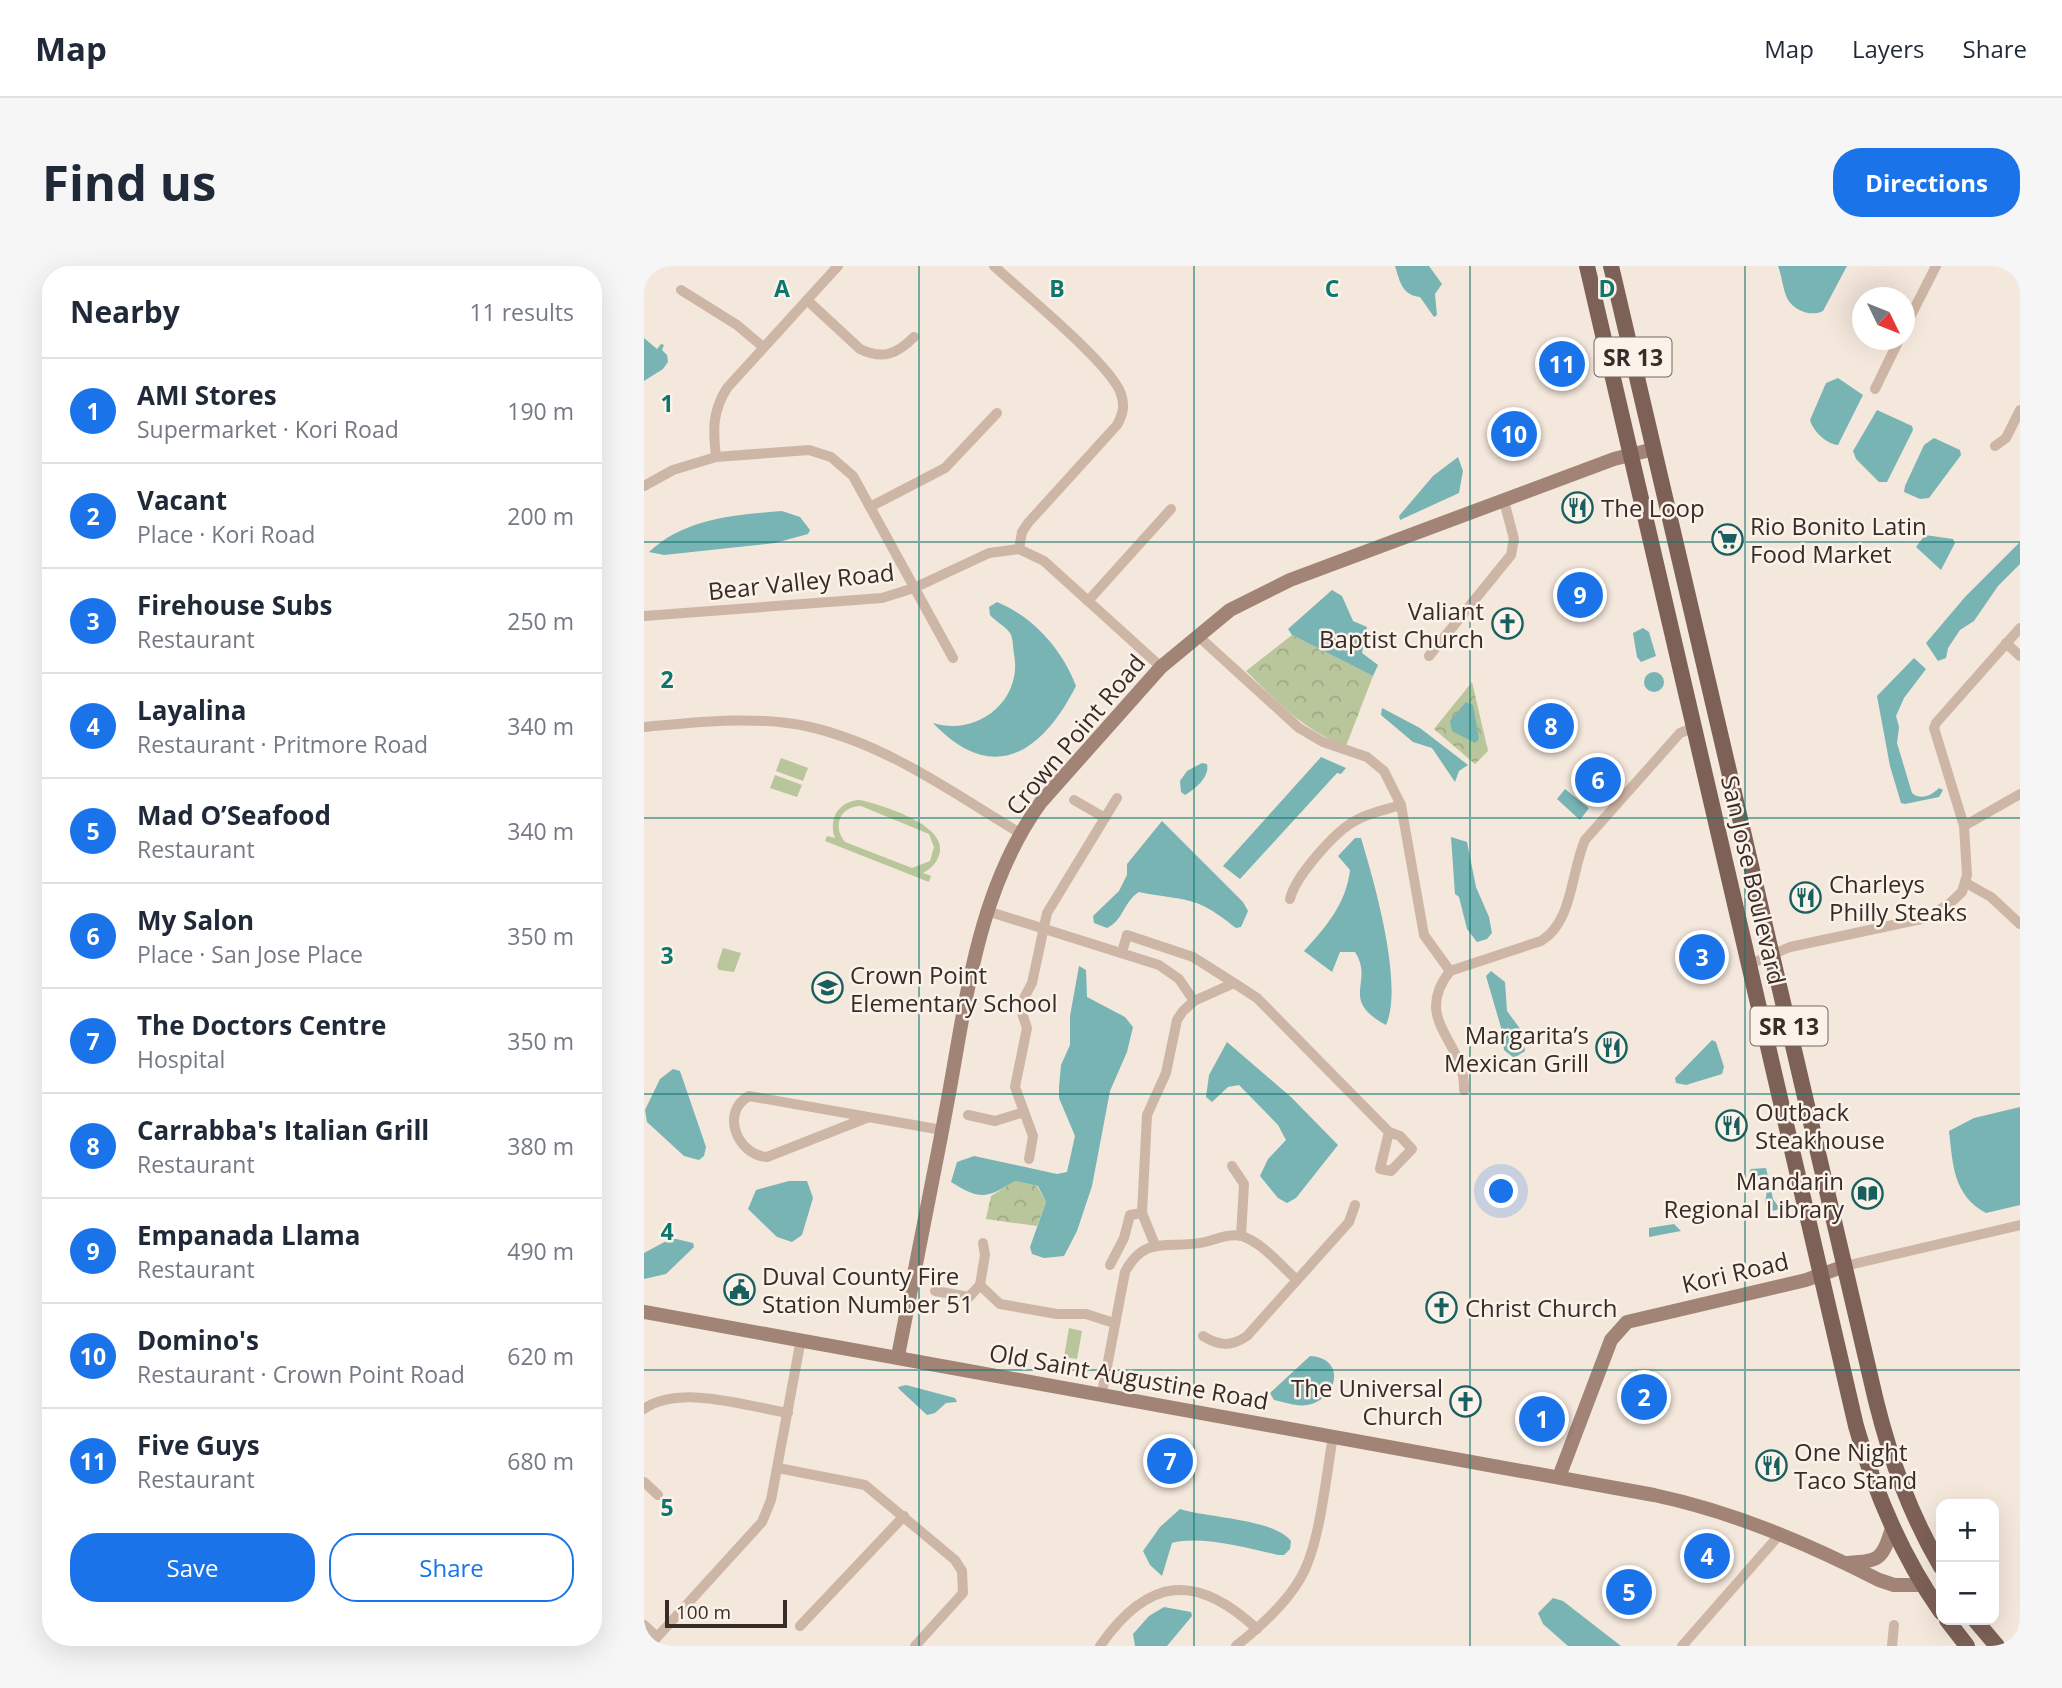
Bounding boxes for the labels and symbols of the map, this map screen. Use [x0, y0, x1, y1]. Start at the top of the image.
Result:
text: A [774, 272, 790, 304]
text: B [1049, 272, 1065, 304]
text: C [1325, 272, 1339, 304]
text: D [1598, 272, 1616, 304]
north arrow [1852, 287, 1915, 350]
pin: 11 [1539, 338, 1585, 390]
road number: SR 13 [1594, 338, 1672, 376]
text: 1 [660, 387, 674, 419]
pin: 10 [1491, 408, 1537, 460]
restaurant icon: The Loop [1561, 490, 1595, 524]
place label: The Loop [1601, 491, 1705, 524]
place label: Rio Bonito Latin Food Market [1750, 509, 1927, 570]
supermarket icon: Rio Bonito Latin Food Market [1710, 522, 1744, 556]
street label: Bear Valley Road [706, 555, 896, 607]
pin: 9 [1557, 569, 1603, 621]
place label: Valiant Baptist Church [1319, 594, 1484, 655]
church icon: Valiant Baptist Church [1490, 607, 1524, 641]
street label: Crown Point Road [998, 647, 1152, 821]
text: 2 [660, 663, 674, 695]
pin: 8 [1528, 700, 1574, 752]
pin: 6 [1575, 754, 1621, 806]
street label: San Jose Boulevard [1714, 772, 1794, 988]
place label: Charleys Philly Steaks [1829, 867, 1967, 928]
restaurant icon: Charleys Philly Steaks [1789, 880, 1823, 914]
pin: 3 [1679, 931, 1725, 983]
text: 3 [660, 939, 674, 971]
place label: Crown Point Elementary School [850, 958, 1058, 1019]
school or university icon: Crown Point Elementary School [810, 971, 844, 1005]
road number: SR 13 [1750, 1006, 1828, 1046]
place label: Margarita’s Mexican Grill [1444, 1018, 1589, 1079]
restaurant icon: Margarita’s Mexican Grill [1595, 1031, 1629, 1065]
place label: Outback Steakhouse [1755, 1095, 1885, 1156]
restaurant icon: Outback Steakhouse [1715, 1108, 1749, 1142]
place label: Mandarin Regional Library [1664, 1164, 1845, 1225]
your location [1484, 1174, 1518, 1208]
library icon: Mandarin Regional Library [1850, 1177, 1884, 1211]
text: 4 [660, 1215, 674, 1247]
street label: Kori Road [1678, 1244, 1792, 1300]
place label: Duval County Fire Station Number 51 [762, 1259, 974, 1320]
public building icon: Duval County Fire Station Number 51 [722, 1272, 756, 1306]
church icon: Christ Church [1425, 1290, 1459, 1324]
place label: Christ Church [1465, 1291, 1618, 1324]
street label: Old Saint Augustine Road [987, 1335, 1271, 1417]
place label: The Universal Church [1291, 1371, 1443, 1432]
pin: 2 [1621, 1371, 1667, 1423]
church icon: The Universal Church [1449, 1384, 1483, 1418]
pin: 1 [1519, 1393, 1565, 1445]
pin: 7 [1147, 1435, 1193, 1487]
place label: One Night Taco Stand [1794, 1435, 1917, 1496]
restaurant icon: One Night Taco Stand [1754, 1448, 1788, 1482]
text: 5 [660, 1491, 674, 1523]
pin: 4 [1684, 1530, 1730, 1582]
pin: 5 [1606, 1566, 1652, 1618]
scale bar [665, 1597, 788, 1629]

